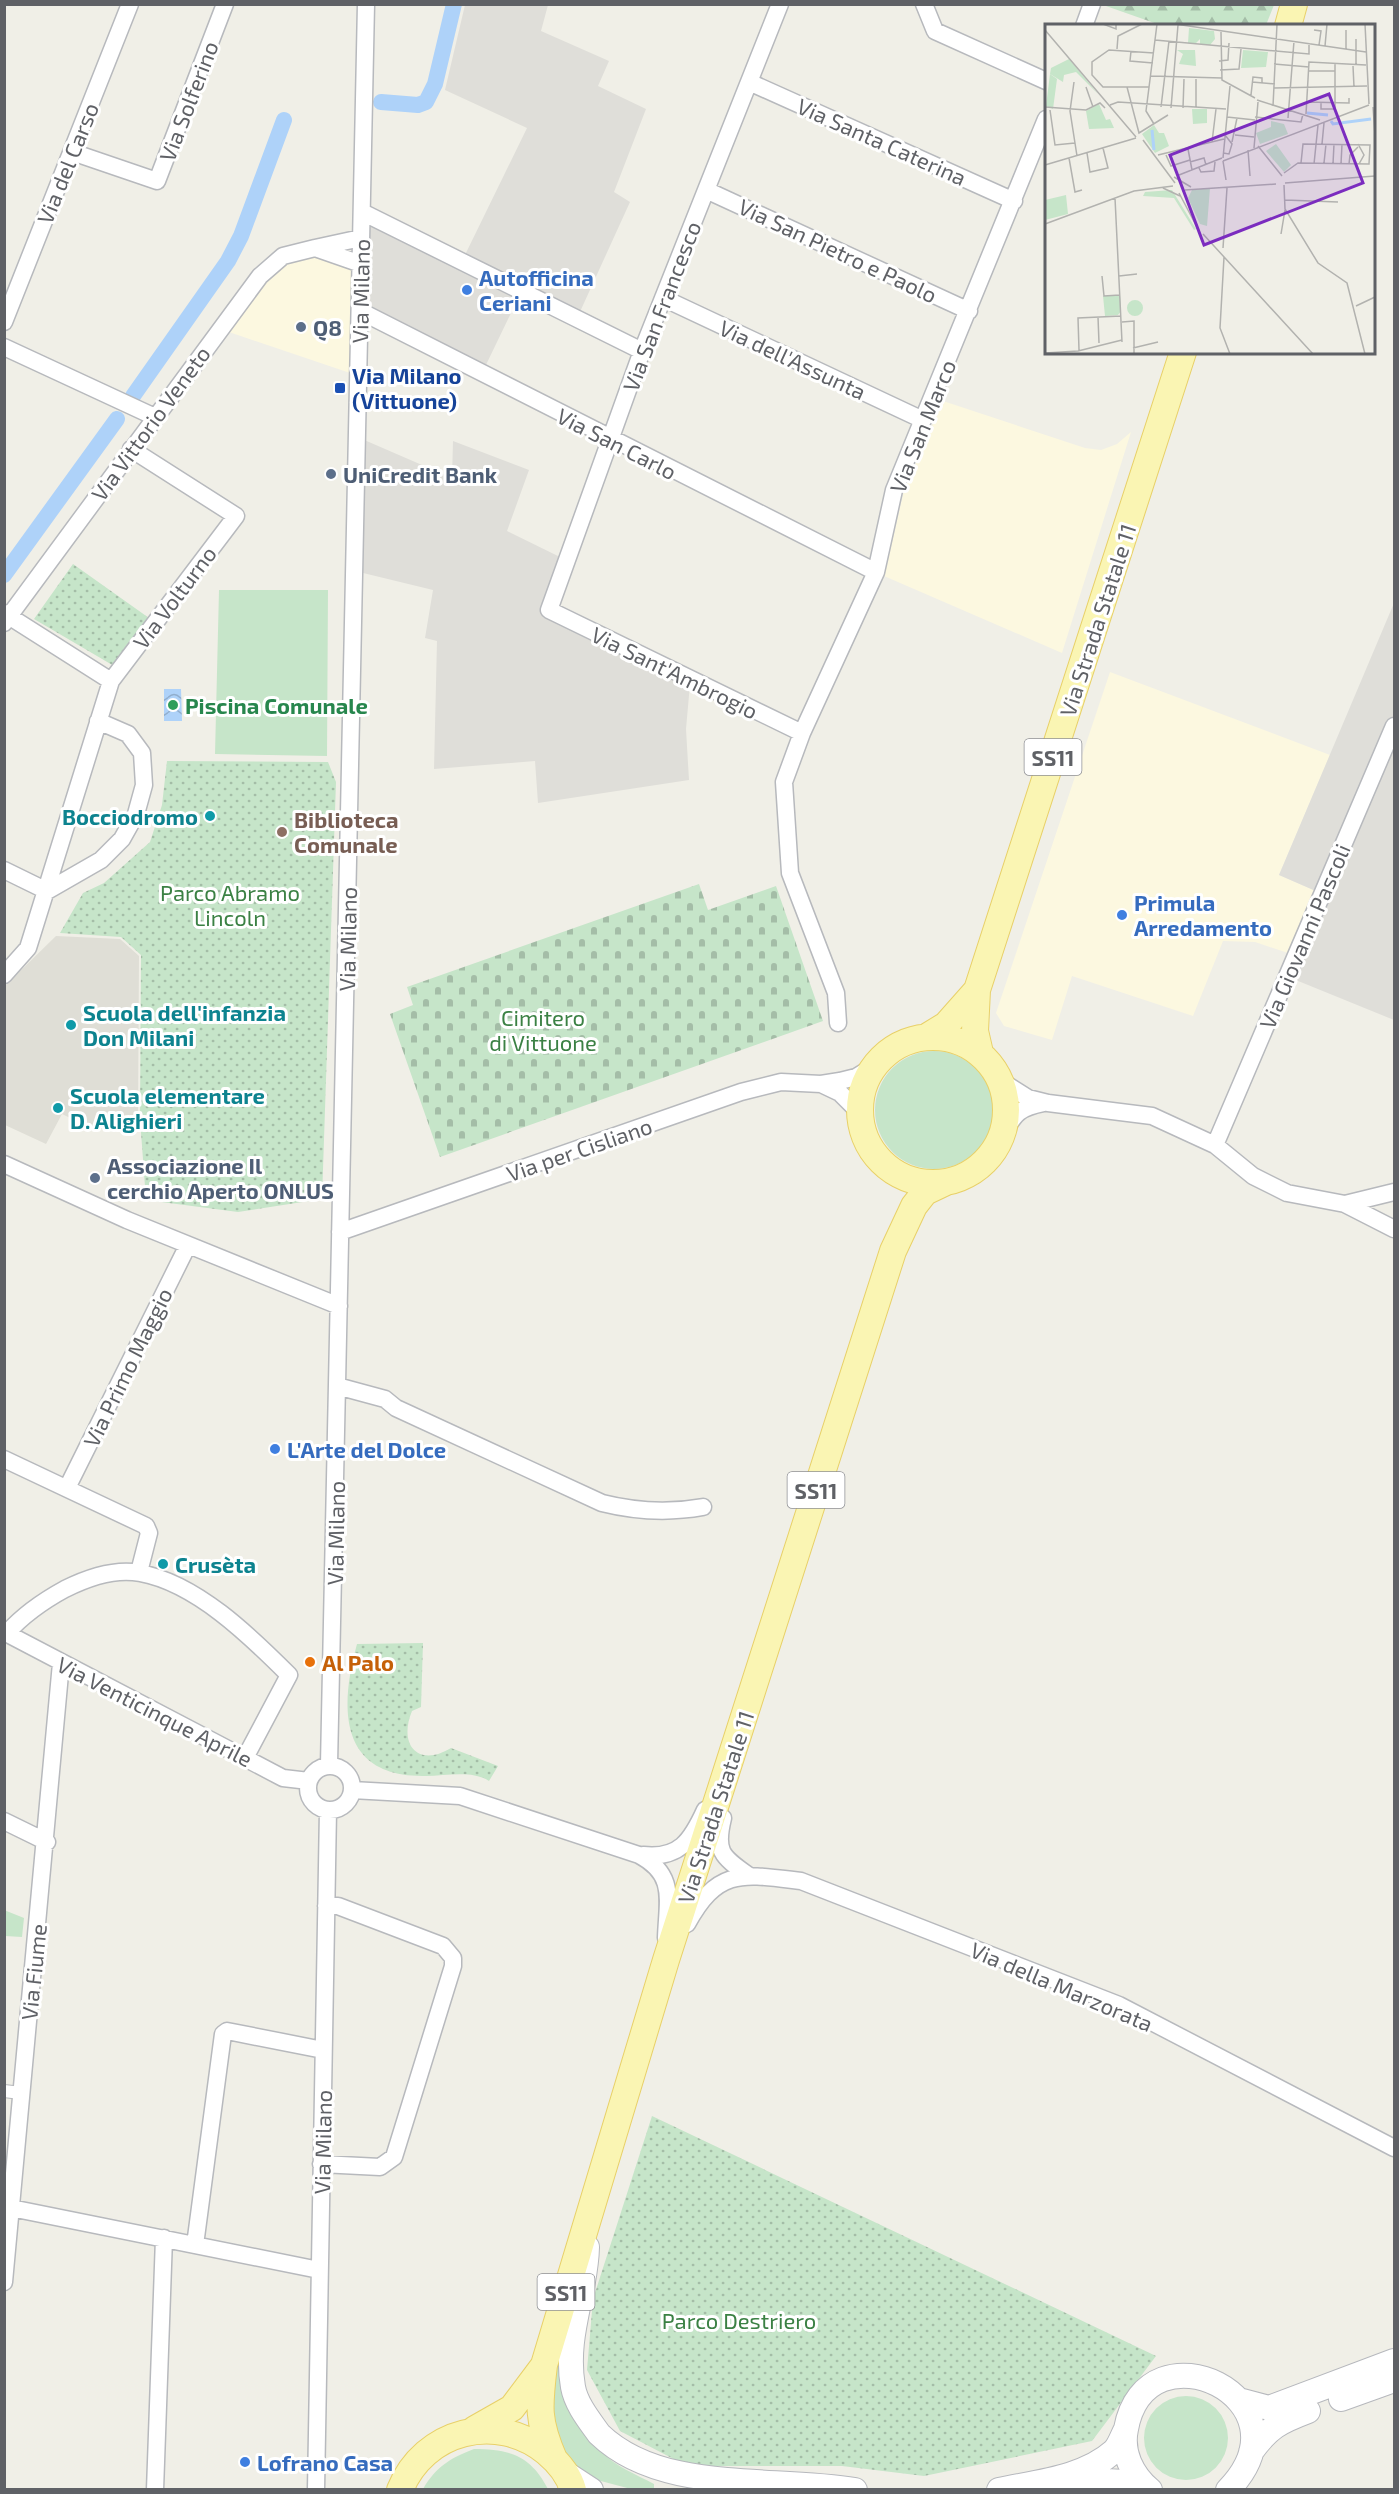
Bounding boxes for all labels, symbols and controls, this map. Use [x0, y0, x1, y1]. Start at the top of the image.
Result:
inset map [1045, 24, 1375, 354]
street label: Via Solferino [153, 37, 223, 165]
street label: Via Santa Caterina [793, 92, 971, 190]
street label: Via del Carso [31, 99, 103, 227]
street label: Via San Pietro e Paolo [735, 193, 941, 307]
street label: Via San Francesco [617, 217, 705, 395]
street label: Via Milano [346, 239, 374, 343]
place label: Autofficina Ceriani [479, 264, 594, 315]
marker: Autofficina Ceriani [460, 283, 474, 297]
place label: Q8 [313, 314, 342, 341]
street label: Via dell'Assunta [716, 314, 870, 404]
marker: Q8 [294, 320, 308, 334]
street label: Via Vittorio Veneto [85, 341, 215, 505]
street label: Via San Marco [884, 356, 960, 496]
place label: Via Milano (Vittuone) [352, 362, 462, 413]
marker: Via Milano (Vittuone) [333, 381, 347, 395]
street label: Via San Carlo [553, 402, 681, 484]
place label: UniCredit Bank [343, 461, 498, 487]
marker: UniCredit Bank [324, 467, 338, 481]
street label: Via Strada Statale 11 [1054, 520, 1140, 720]
street label: Via Volturno [127, 541, 221, 653]
street label: Via Sant'Ambrogio [588, 620, 762, 724]
place label: Piscina Comunale [185, 692, 368, 718]
marker: Piscina Comunale [166, 698, 180, 712]
road number: SS11 [1024, 739, 1082, 775]
place label: Bocciodromo [62, 803, 198, 829]
place label: Biblioteca Comunale [294, 806, 399, 857]
marker: Bocciodromo [203, 809, 217, 823]
marker: Biblioteca Comunale [275, 825, 289, 839]
street label: Via Giovanni Pascoli [1253, 840, 1355, 1032]
park label: Parco Abramo Lincoln [160, 879, 300, 930]
street label: Via Milano [333, 887, 361, 991]
place label: Primula Arredamento [1134, 889, 1272, 940]
marker: Primula Arredamento [1115, 908, 1129, 922]
place label: Scuola dell'infanzia Don Milani [83, 999, 286, 1050]
park label: Cimitero di Vittuone [489, 1004, 597, 1055]
marker: Scuola dell'infanzia Don Milani [64, 1018, 78, 1032]
place label: Scuola elementare D. Alighieri [70, 1082, 265, 1133]
marker: Scuola elementare D. Alighieri [51, 1101, 65, 1115]
street label: Via per Cisliano [503, 1112, 655, 1186]
place label: Associazione Il cerchio Aperto ONLUS [107, 1152, 334, 1203]
marker: Associazione Il cerchio Aperto ONLUS [88, 1171, 102, 1185]
street label: Via Primo Maggio [77, 1283, 177, 1451]
place label: L'Arte del Dolce [287, 1436, 446, 1462]
marker: L'Arte del Dolce [268, 1442, 282, 1456]
road number: SS11 [788, 1472, 844, 1508]
street label: Via Milano [321, 1481, 349, 1585]
place label: Crusèta [175, 1551, 256, 1577]
marker: Crusèta [156, 1557, 170, 1571]
place label: Al Palo [322, 1649, 394, 1675]
street label: Via Venticinque Aprile [53, 1650, 257, 1772]
marker: Al Palo [303, 1655, 317, 1669]
street label: Via Strada Statale 11 [672, 1707, 758, 1907]
street label: Via Fiume [15, 1923, 51, 2021]
street label: Via della Marzorata [967, 1936, 1157, 2036]
street label: Via Milano [308, 2090, 336, 2194]
road number: SS11 [538, 2274, 594, 2310]
park label: Parco Destriero [662, 2307, 816, 2333]
place label: Lofrano Casa [257, 2449, 393, 2475]
marker: Lofrano Casa [238, 2455, 252, 2469]

